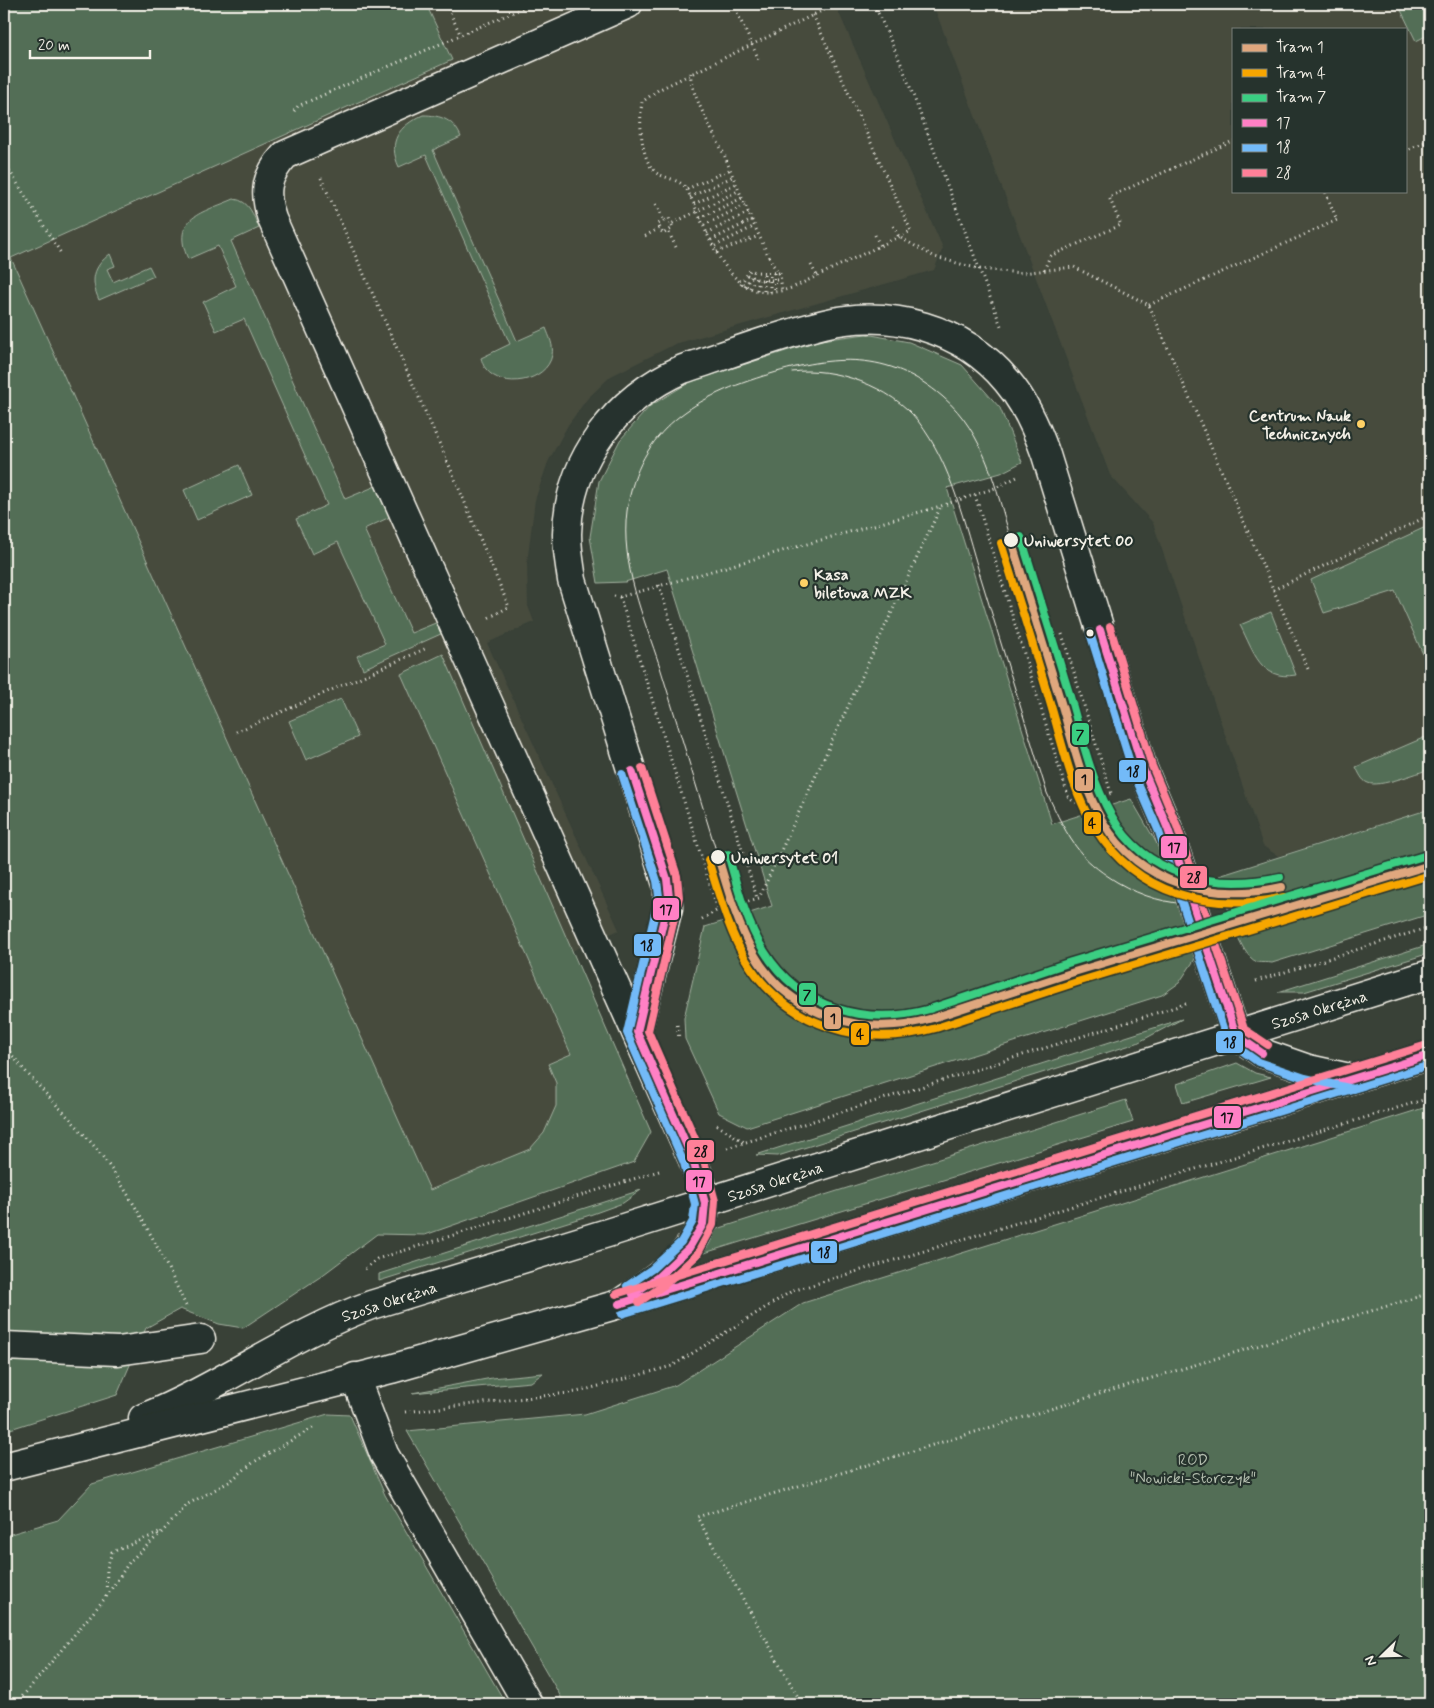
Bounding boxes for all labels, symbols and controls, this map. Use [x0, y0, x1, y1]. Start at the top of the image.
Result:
scale bar [30, 28, 150, 60]
legend [1232, 28, 1406, 192]
text: 20 m [38, 36, 70, 56]
text: Tram 1 [1276, 38, 1324, 58]
text: Tram 4 [1276, 64, 1326, 84]
text: Tram 7 [1276, 88, 1326, 108]
text: 17 [1276, 114, 1291, 134]
text: 18 [1276, 138, 1291, 158]
text: 28 [1276, 164, 1292, 184]
place label: Centrum Nauk Technicznych [1249, 406, 1351, 445]
marker: Centrum Nauk Technicznych [1355, 418, 1367, 430]
marker: Uniwersytet 00 [1002, 531, 1020, 549]
place label: Uniwersytet 00 [1024, 531, 1133, 552]
place label: Kasa biletowa MZK [814, 565, 912, 604]
marker: Kasa biletowa MZK [798, 577, 810, 589]
unlabelled marker [1085, 628, 1095, 638]
line badge: 7 [1071, 722, 1090, 746]
text: 7 [1076, 726, 1085, 744]
line badge: 18 [1118, 759, 1147, 783]
text: 18 [1126, 763, 1140, 781]
line badge: 1 [1074, 768, 1094, 792]
text: 1 [1081, 771, 1087, 789]
line badge: 4 [1083, 811, 1102, 835]
text: 4 [1088, 815, 1097, 833]
line badge: 17 [1160, 835, 1188, 859]
text: 17 [1167, 839, 1181, 857]
marker: Uniwersytet 01 [709, 848, 727, 866]
place label: Uniwersytet 01 [731, 848, 838, 869]
line badge: 28 [1179, 865, 1208, 889]
text: 28 [1187, 869, 1202, 887]
line badge: 17 [652, 897, 680, 921]
text: 17 [659, 901, 673, 919]
line badge: 18 [633, 933, 662, 957]
text: 18 [640, 937, 654, 955]
line badge: 7 [798, 982, 817, 1006]
text: 7 [803, 986, 812, 1004]
street label: Szosa Okrężna [1269, 986, 1370, 1035]
line badge: 1 [823, 1006, 842, 1030]
text: 1 [830, 1010, 836, 1028]
line badge: 4 [850, 1022, 870, 1046]
text: 4 [856, 1026, 865, 1044]
line badge: 18 [1215, 1030, 1244, 1054]
text: 18 [1223, 1034, 1237, 1052]
line badge: 17 [1213, 1105, 1242, 1129]
text: 17 [1220, 1109, 1234, 1127]
line badge: 28 [686, 1139, 715, 1163]
text: 28 [694, 1143, 709, 1161]
street label: Szosa Okrężna [725, 1157, 826, 1208]
line badge: 17 [685, 1169, 713, 1193]
text: 17 [692, 1173, 706, 1191]
line badge: 18 [810, 1240, 838, 1264]
text: 18 [817, 1244, 831, 1262]
street label: Szosa Okrężna [339, 1277, 440, 1328]
park label: ROD "Nowicki-Storczyk" [1130, 1450, 1256, 1489]
north arrow [1356, 1630, 1406, 1680]
text: N [1361, 1653, 1381, 1668]

